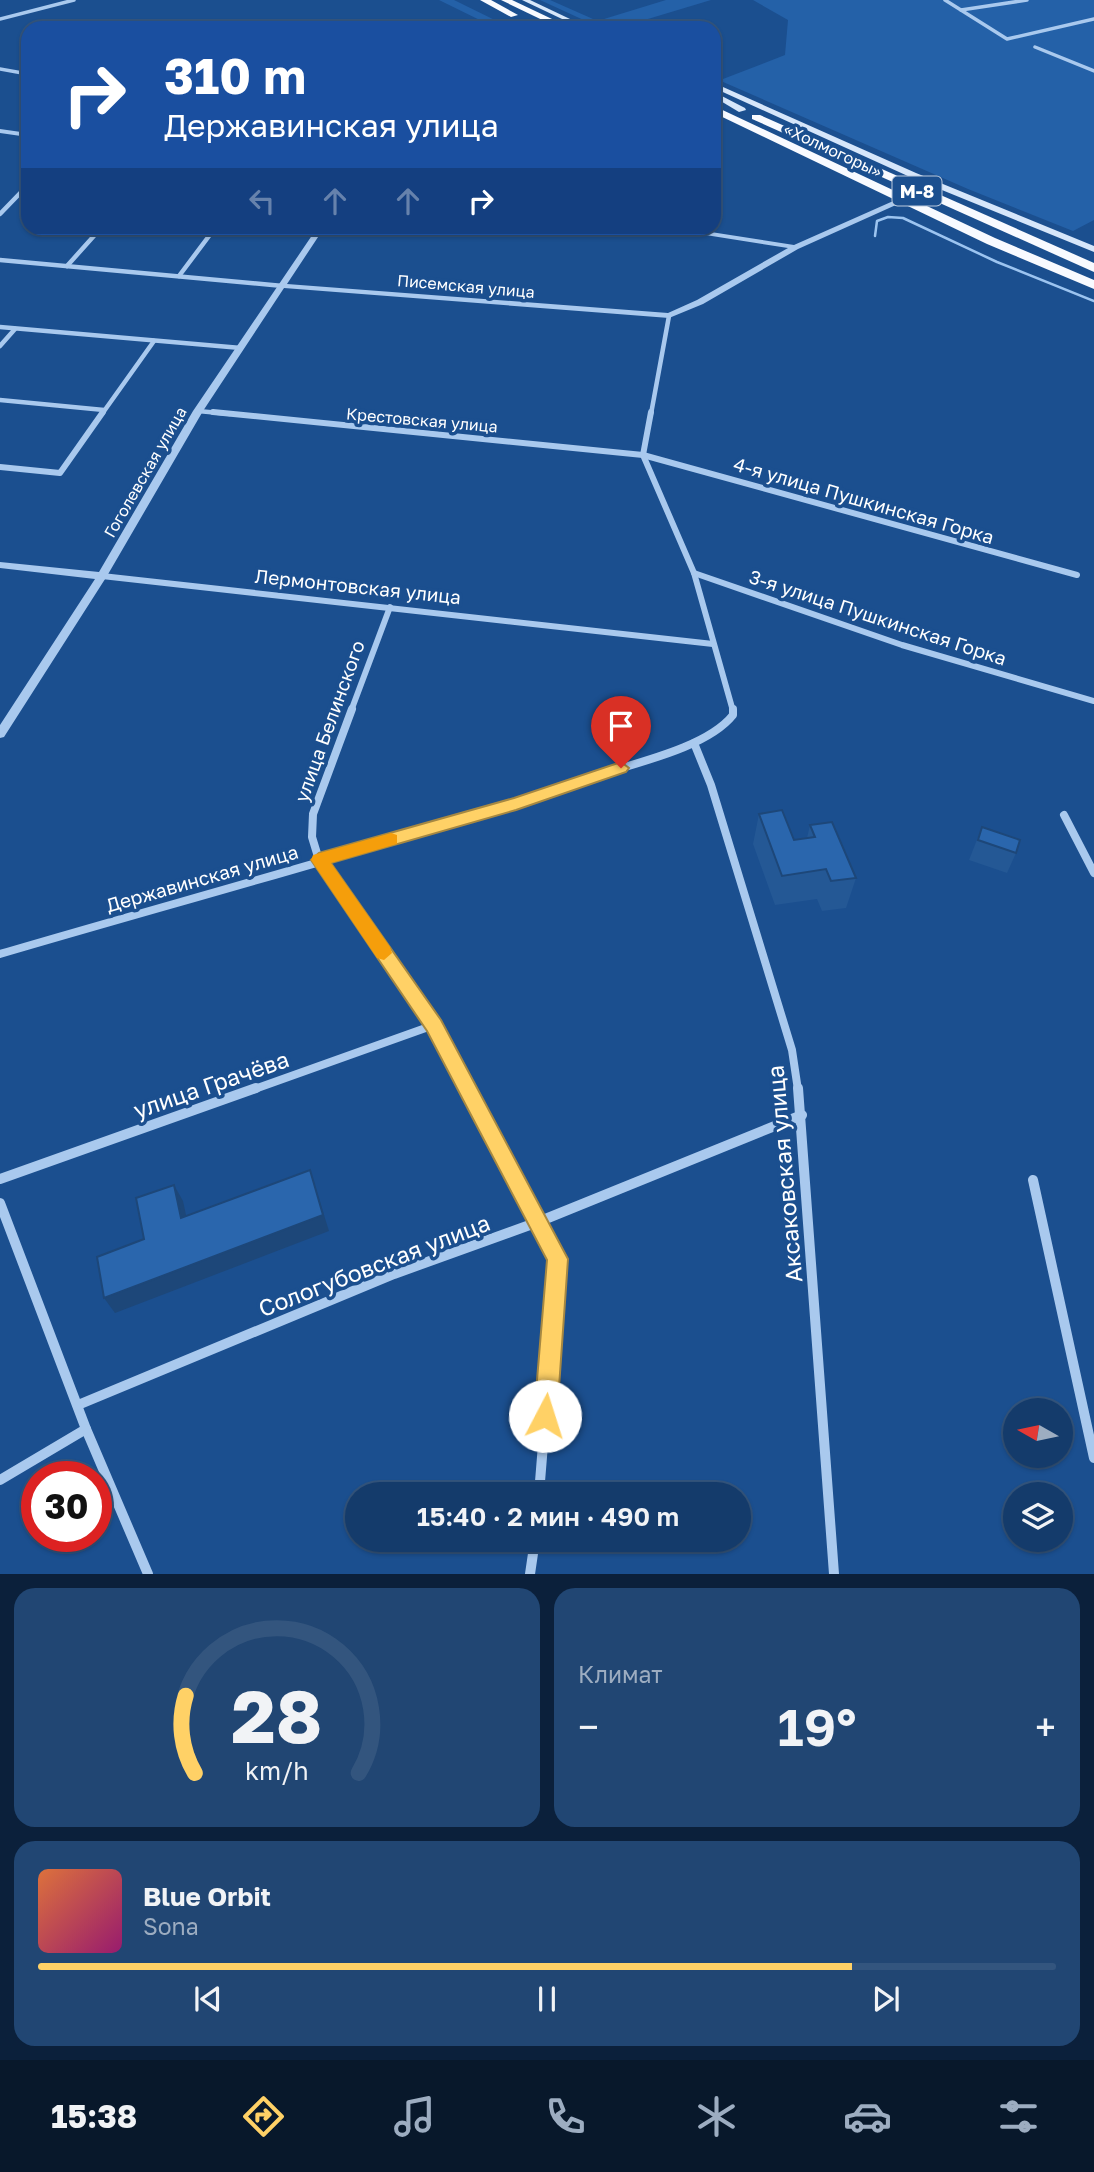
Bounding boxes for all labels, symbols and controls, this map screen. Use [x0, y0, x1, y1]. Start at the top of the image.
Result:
text: 310 m [164, 46, 306, 105]
icon: right [49, 49, 140, 140]
text: Державинская улица [164, 106, 499, 144]
street label: «Холмогоры» [781, 119, 885, 182]
road number: М-8 [892, 176, 942, 206]
icon: left [243, 182, 281, 220]
icon: ahead [316, 182, 354, 220]
icon: ahead [389, 182, 427, 220]
icon: right [462, 182, 500, 220]
street label: Писемская улица [396, 270, 536, 302]
street label: Гоголевская улица [99, 403, 191, 541]
street label: Крестовская улица [345, 403, 499, 437]
street label: 4-я улица Пушкинская Горка [731, 452, 997, 548]
street label: Лермонтовская улица [254, 564, 462, 608]
street label: 3-я улица Пушкинская Горка [746, 564, 1010, 670]
street label: улица Белинского [289, 637, 369, 805]
pin [591, 696, 651, 768]
icon: arrive [602, 707, 640, 745]
street label: Державинская улица [103, 840, 301, 916]
street label: улица Грачёва [130, 1044, 292, 1124]
street label: Аксаковская улица [761, 1064, 807, 1284]
street label: Сологубовская улица [254, 1208, 494, 1322]
position arrow [508, 1379, 582, 1453]
north arrow [1003, 1398, 1073, 1468]
map controls [1003, 1398, 1073, 1552]
speed limit sign: 30 [21, 1461, 112, 1552]
button: layers [1003, 1482, 1073, 1552]
text: 15:40 · 2 мин · 490 m [417, 1501, 679, 1532]
text: Климат [578, 1660, 663, 1688]
text: 28 [232, 1673, 323, 1760]
text: 19° [778, 1695, 856, 1757]
text: − [578, 1704, 599, 1749]
text: + [1035, 1704, 1056, 1749]
text: km/h [245, 1755, 309, 1786]
text: Blue Orbit [143, 1881, 271, 1912]
text: Sona [143, 1912, 199, 1940]
icon: previous [189, 1980, 227, 2018]
icon: pause [528, 1980, 566, 2018]
icon: next [867, 1980, 905, 2018]
icon: directions [239, 2092, 288, 2141]
icon: music [390, 2092, 439, 2141]
icon: phone [541, 2092, 590, 2141]
icon: climate [692, 2092, 741, 2141]
icon: car [843, 2092, 892, 2141]
icon: filters [994, 2092, 1043, 2141]
text: 15:38 [51, 2097, 137, 2135]

